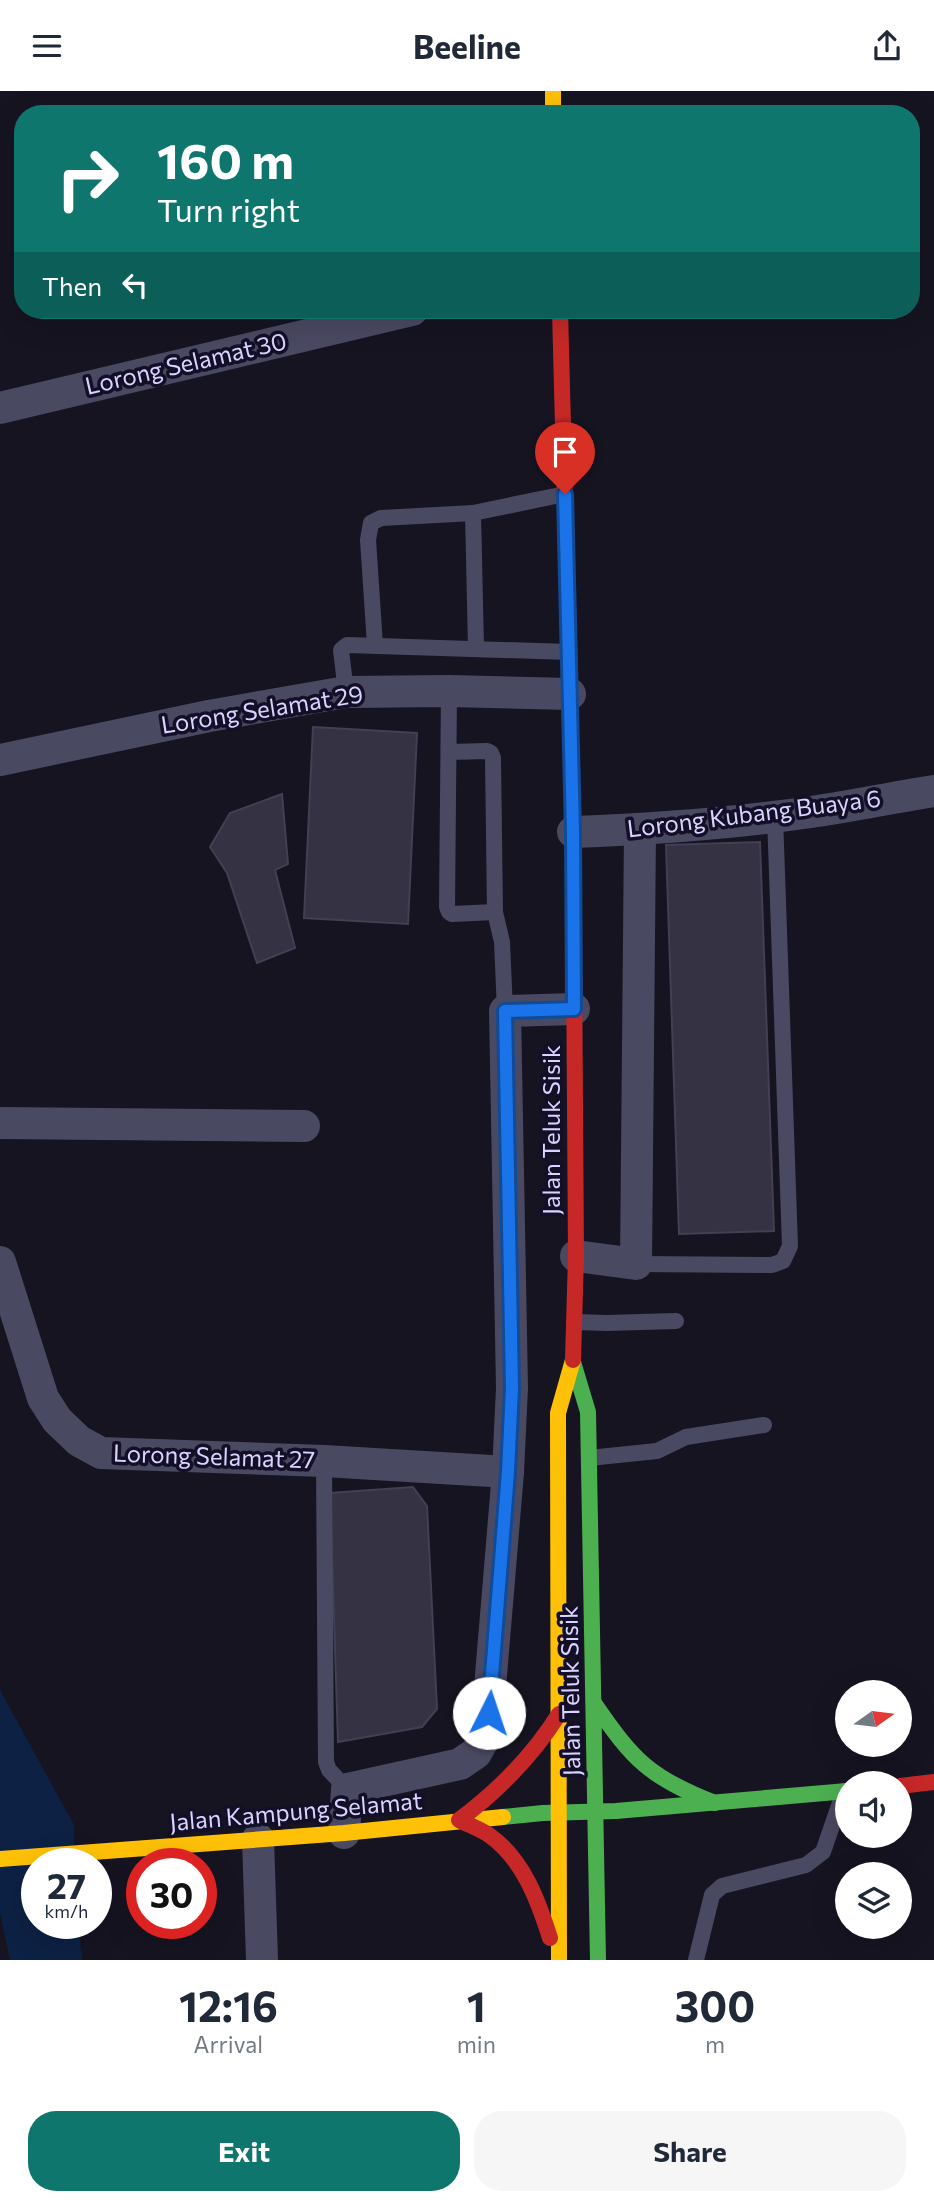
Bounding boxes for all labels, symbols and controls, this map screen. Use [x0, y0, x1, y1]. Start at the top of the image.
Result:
text: Beeline [413, 26, 521, 66]
icon: menu [28, 27, 66, 65]
icon: share [868, 27, 906, 65]
text: 160 m [157, 129, 294, 189]
icon: right [42, 133, 133, 224]
text: Turn right [157, 189, 300, 229]
icon: left [116, 266, 154, 304]
text: Then [42, 270, 102, 301]
street label: Lorong Selamat 30 [82, 325, 289, 400]
pin [535, 422, 595, 494]
icon: arrive [546, 433, 584, 471]
street label: Lorong Selamat 29 [159, 678, 365, 739]
street label: Lorong Kubang Buaya 6 [625, 783, 882, 842]
street label: Jalan Teluk Sisik [536, 1045, 565, 1215]
street label: Lorong Selamat 27 [113, 1437, 316, 1474]
street label: Jalan Teluk Sisik [554, 1606, 585, 1776]
position arrow [452, 1676, 526, 1750]
north arrow [835, 1680, 912, 1757]
map controls [835, 1680, 912, 1939]
button: sound [835, 1771, 912, 1848]
street label: Jalan Kampung Selamat [168, 1785, 424, 1836]
speed limit sign: 30 [126, 1848, 217, 1939]
button: layers [835, 1862, 912, 1939]
text: 27 [47, 1863, 86, 1906]
text: km/h [45, 1900, 88, 1922]
text: 12:16 [179, 1979, 278, 2031]
text: 1 [467, 1979, 486, 2031]
text: 300 [675, 1979, 755, 2031]
text: Arrival [194, 2030, 263, 2058]
text: min [457, 2030, 496, 2058]
text: m [705, 2030, 725, 2058]
button: Exit [28, 2111, 460, 2191]
button: Share [474, 2111, 906, 2191]

